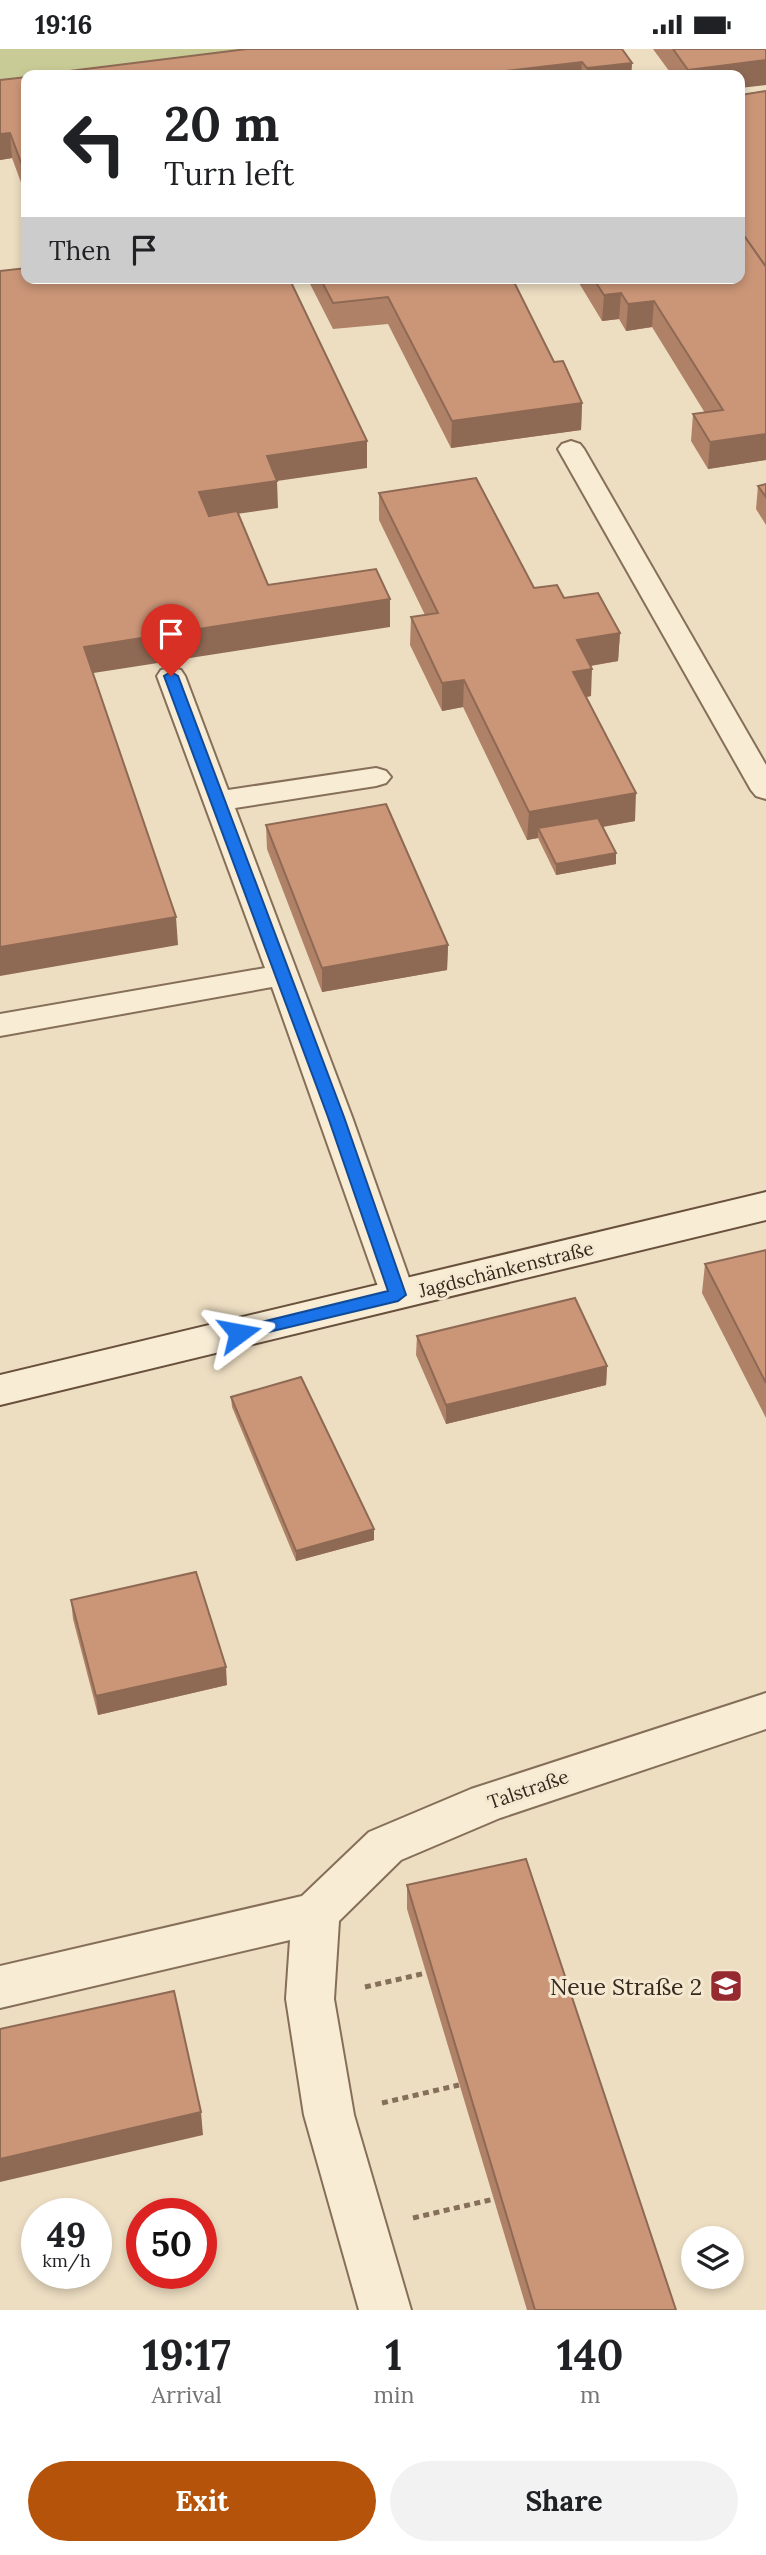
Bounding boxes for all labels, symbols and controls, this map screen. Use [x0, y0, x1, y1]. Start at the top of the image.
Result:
text: 19:16 [35, 8, 93, 41]
text: 20 m [164, 92, 279, 154]
icon: left [49, 98, 140, 189]
text: Turn left [164, 153, 294, 194]
icon: arrive [125, 231, 163, 269]
text: Then [49, 234, 111, 267]
pin [141, 604, 201, 676]
icon: arrive [152, 615, 190, 653]
street label: Jagdschänkenstraße [415, 1236, 596, 1303]
position arrow [202, 1296, 276, 1370]
street label: Talstraße [484, 1764, 572, 1814]
school or university icon: Neue Straße 2 [707, 1967, 745, 2005]
place label: Neue Straße 2 [550, 1972, 702, 2001]
speed limit sign: 50 [126, 2198, 217, 2289]
text: 49 [47, 2212, 86, 2257]
map controls [681, 2226, 744, 2289]
button: layers [681, 2226, 744, 2289]
text: km/h [42, 2249, 91, 2272]
text: 19:17 [142, 2328, 231, 2382]
text: 1 [385, 2328, 402, 2382]
text: 140 [557, 2328, 624, 2382]
text: Arrival [152, 2380, 222, 2409]
text: min [373, 2380, 414, 2409]
text: m [580, 2380, 600, 2409]
button: Exit [28, 2461, 376, 2541]
button: Share [390, 2461, 738, 2541]

